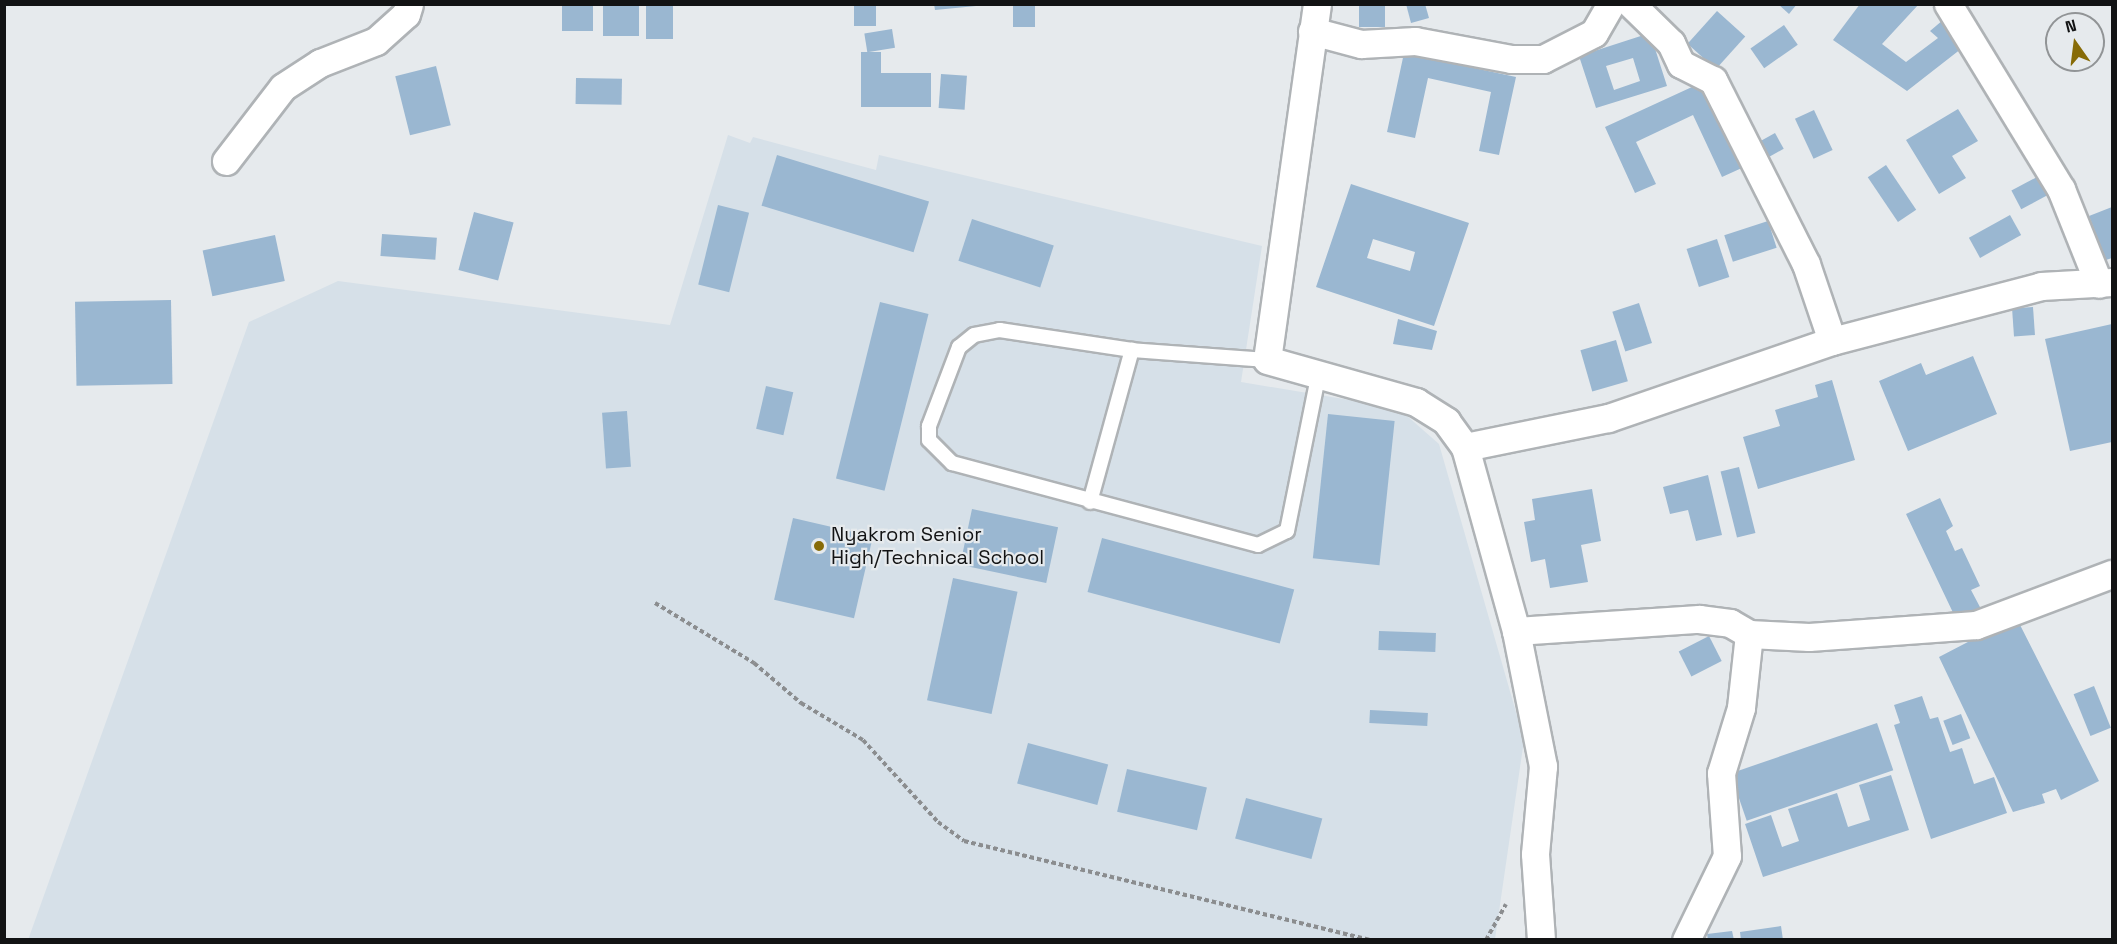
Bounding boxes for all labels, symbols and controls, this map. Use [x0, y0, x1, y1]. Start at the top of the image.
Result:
north arrow [2045, 12, 2105, 72]
text: N [2063, 15, 2079, 37]
place label: Nyakrom Senior High/Technical School [831, 522, 1044, 569]
marker: Nyakrom Senior High/Technical School [812, 539, 826, 553]

